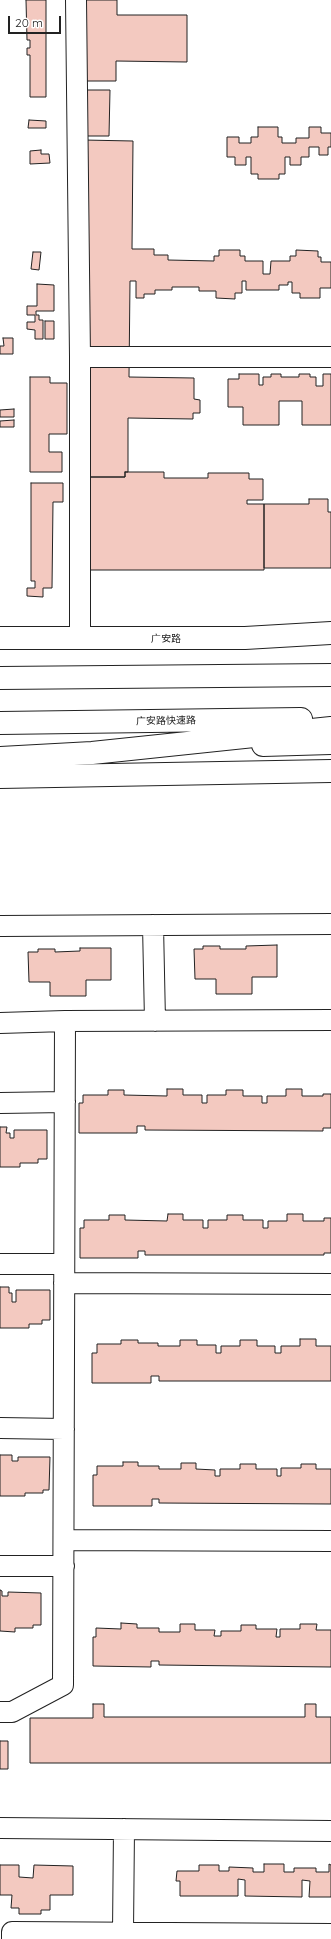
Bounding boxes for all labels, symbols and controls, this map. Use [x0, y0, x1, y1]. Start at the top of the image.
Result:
scale bar [10, 8, 63, 34]
text: 20 m [15, 15, 43, 30]
street label: 广安路 [151, 633, 181, 645]
street label: 广安路快速路 [136, 714, 196, 728]

